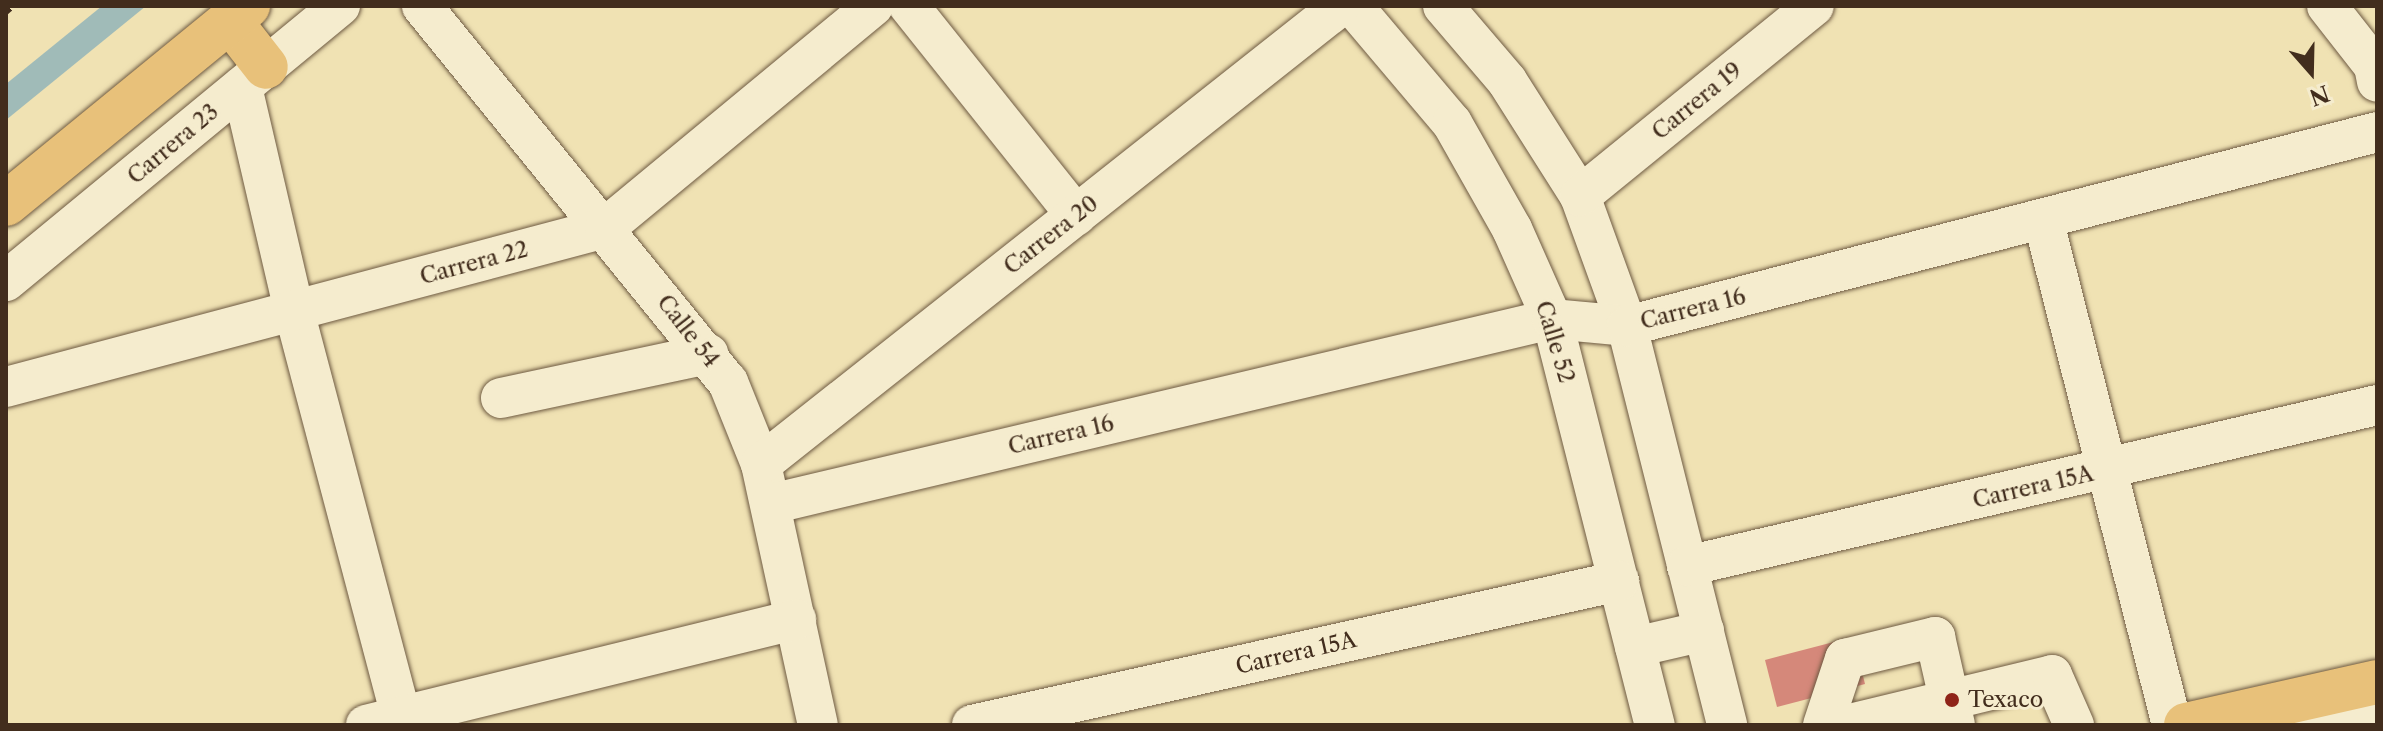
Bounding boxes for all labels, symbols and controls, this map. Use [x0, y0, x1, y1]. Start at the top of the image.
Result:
north arrow [2271, 32, 2351, 112]
street label: Carrera 19 [1647, 57, 1747, 145]
text: N [2306, 79, 2333, 111]
street label: Carrera 23 [122, 98, 224, 190]
street label: Carrera 20 [999, 190, 1103, 280]
street label: Carrera 22 [417, 236, 531, 290]
street label: Carrera 16 [1637, 283, 1749, 335]
street label: Calle 54 [652, 290, 724, 372]
street label: Calle 52 [1530, 298, 1580, 386]
street label: Carrera 16 [1005, 410, 1117, 460]
street label: Carrera 15A [1970, 460, 2096, 514]
street label: Carrera 15A [1233, 626, 1359, 680]
place label: Texaco [1968, 687, 2043, 713]
marker: Texaco [1943, 691, 1961, 709]

